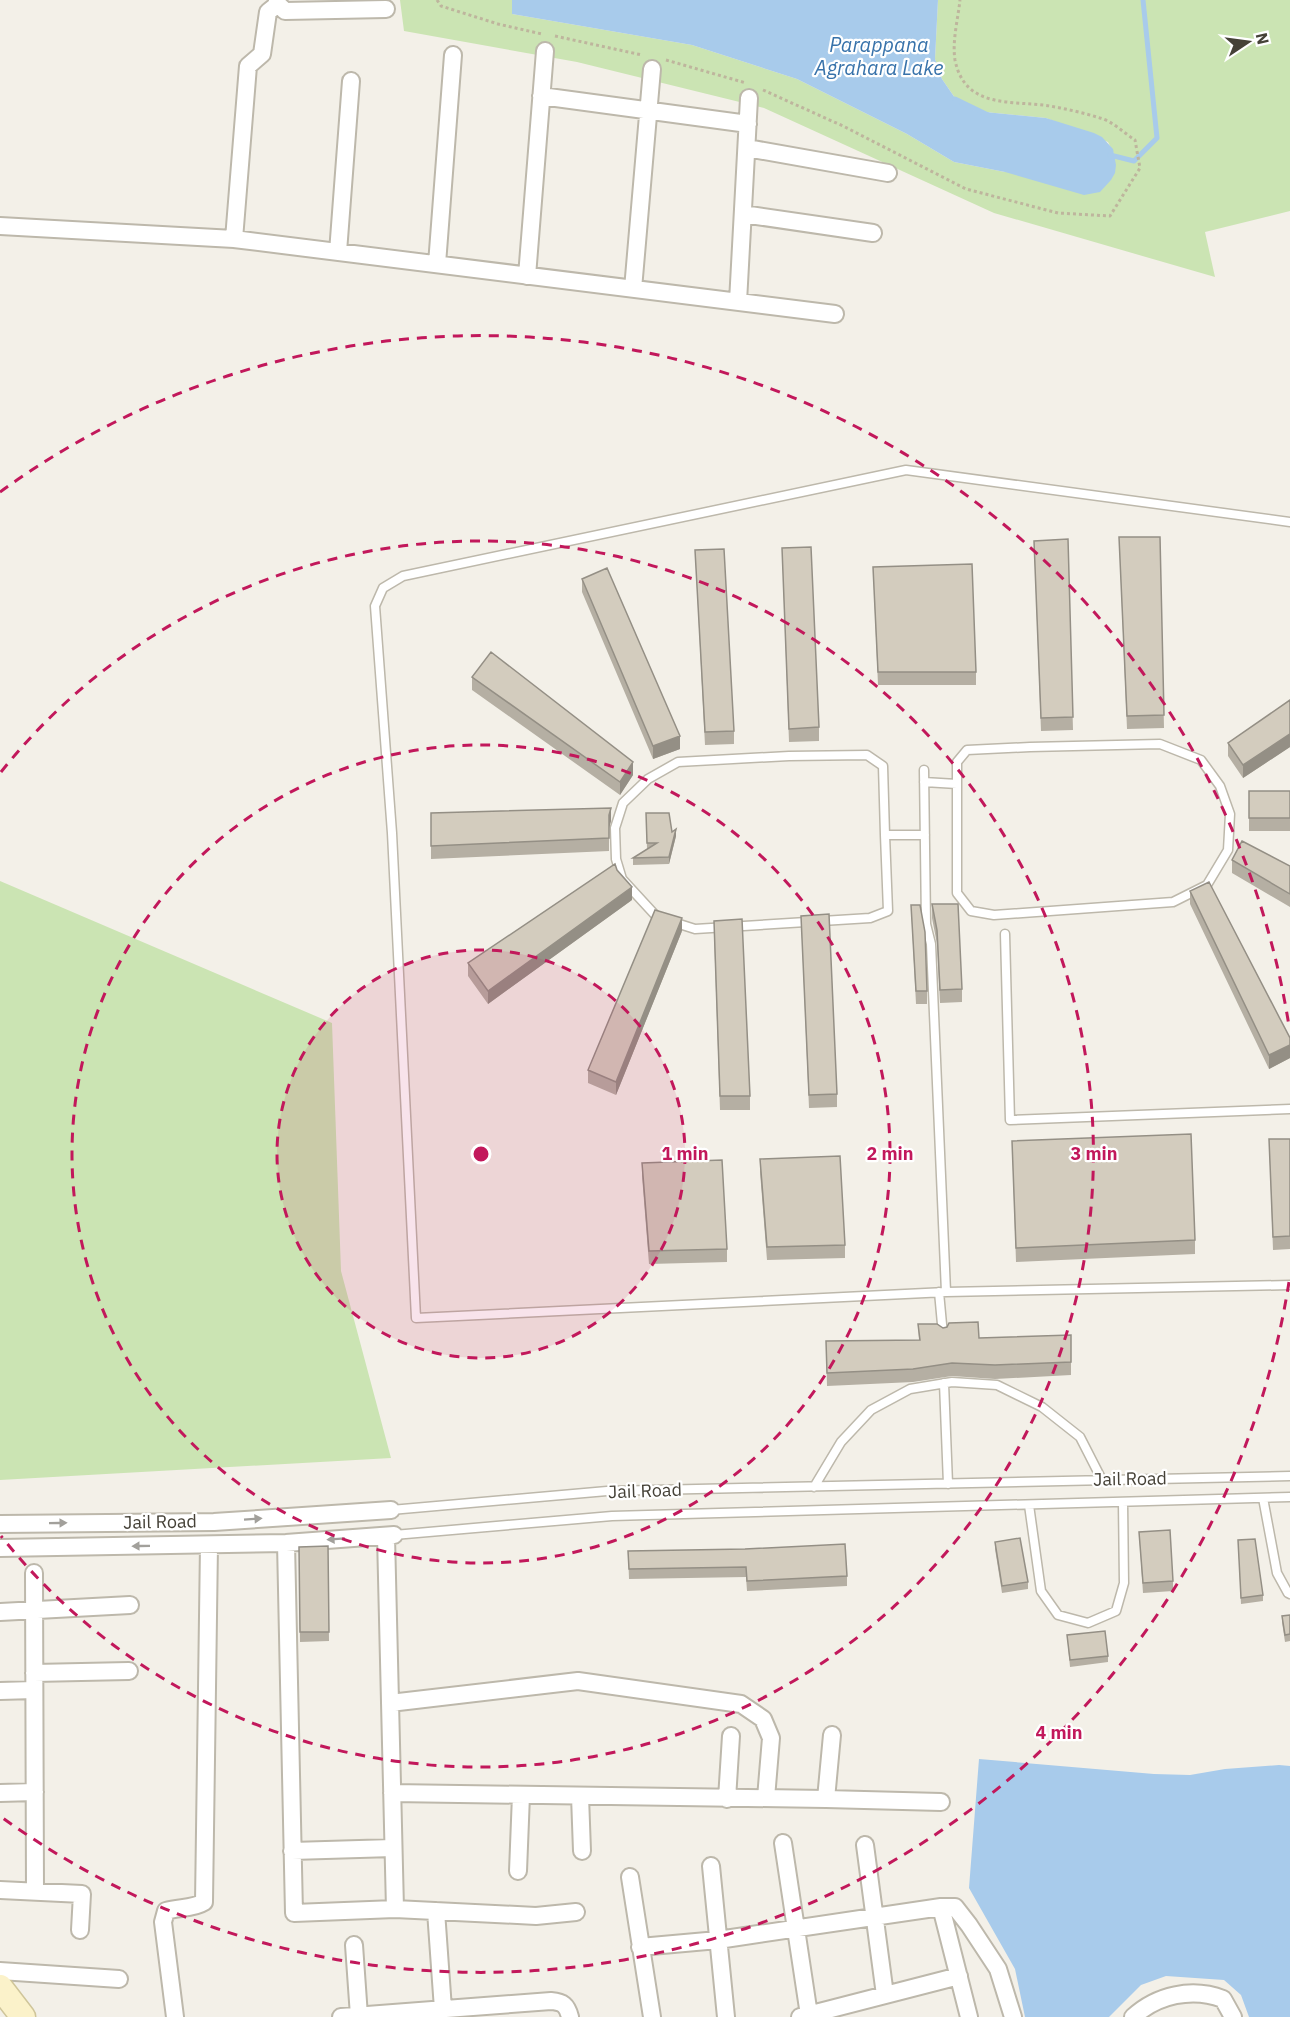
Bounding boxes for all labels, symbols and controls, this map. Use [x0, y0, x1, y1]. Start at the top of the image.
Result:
north arrow [1218, 12, 1278, 72]
water label: Parappana Agrahara Lake [814, 31, 943, 81]
text: N [1252, 31, 1274, 47]
text: 1 min [661, 1142, 709, 1165]
text: 2 min [866, 1142, 914, 1165]
text: 3 min [1070, 1142, 1118, 1165]
centre of rings [471, 1144, 491, 1164]
street label: Jail Road [1093, 1466, 1167, 1491]
street label: Jail Road [608, 1478, 682, 1503]
street label: Jail Road [123, 1509, 197, 1534]
one-way arrow [244, 1514, 263, 1524]
one-way arrow [49, 1519, 68, 1528]
one-way arrow [326, 1535, 345, 1544]
one-way arrow [132, 1542, 151, 1551]
text: 4 min [1035, 1721, 1083, 1744]

